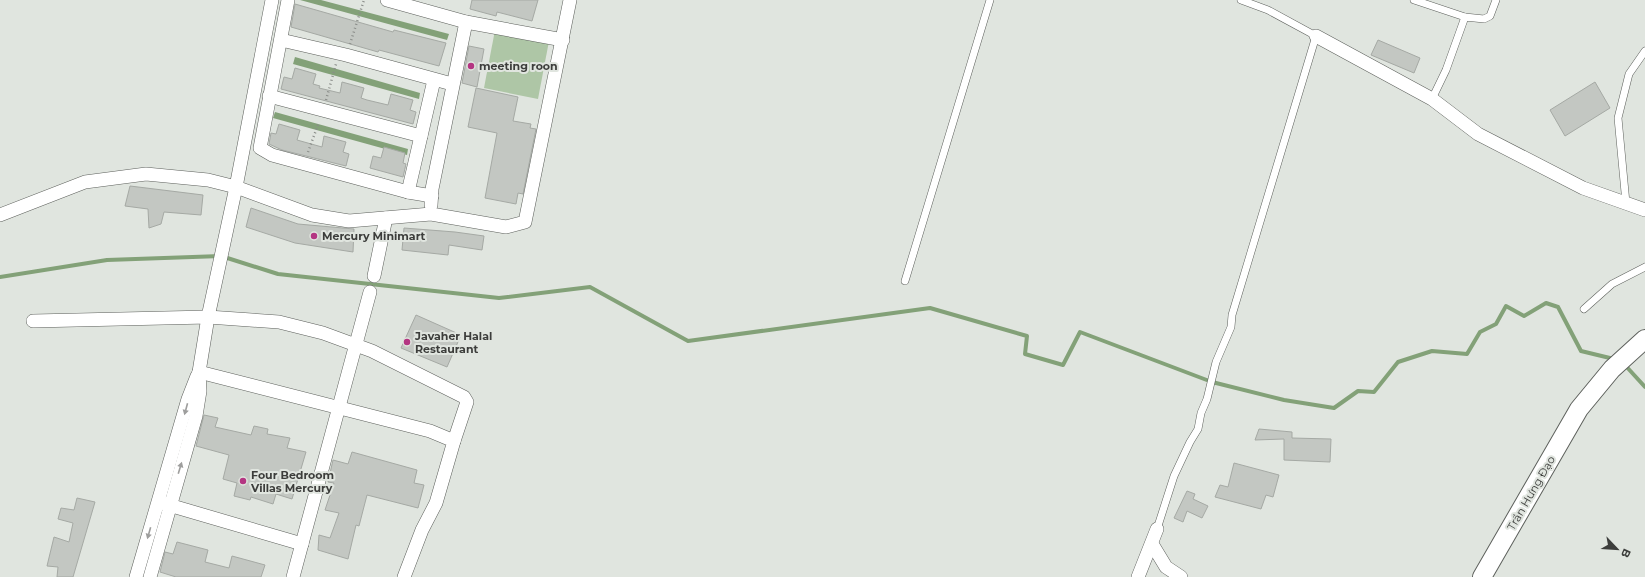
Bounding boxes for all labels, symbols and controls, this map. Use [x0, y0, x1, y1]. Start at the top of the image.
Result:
place label: meeting roon [479, 59, 558, 73]
marker: meeting roon [466, 61, 476, 71]
place label: Mercury Minimart [322, 229, 426, 243]
marker: Mercury Minimart [309, 231, 319, 241]
place label: Javaher Halal Restaurant [414, 329, 492, 356]
marker: Javaher Halal Restaurant [402, 337, 412, 347]
one-way arrow [182, 402, 188, 415]
street label: Trần Hưng Đạo [1504, 453, 1558, 533]
one-way arrow [177, 462, 183, 474]
place label: Four Bedroom Villas Mercury [250, 468, 334, 495]
marker: Four Bedroom Villas Mercury [238, 476, 248, 486]
one-way arrow [146, 528, 152, 540]
north arrow [1597, 529, 1637, 569]
text: B [1618, 546, 1634, 560]

